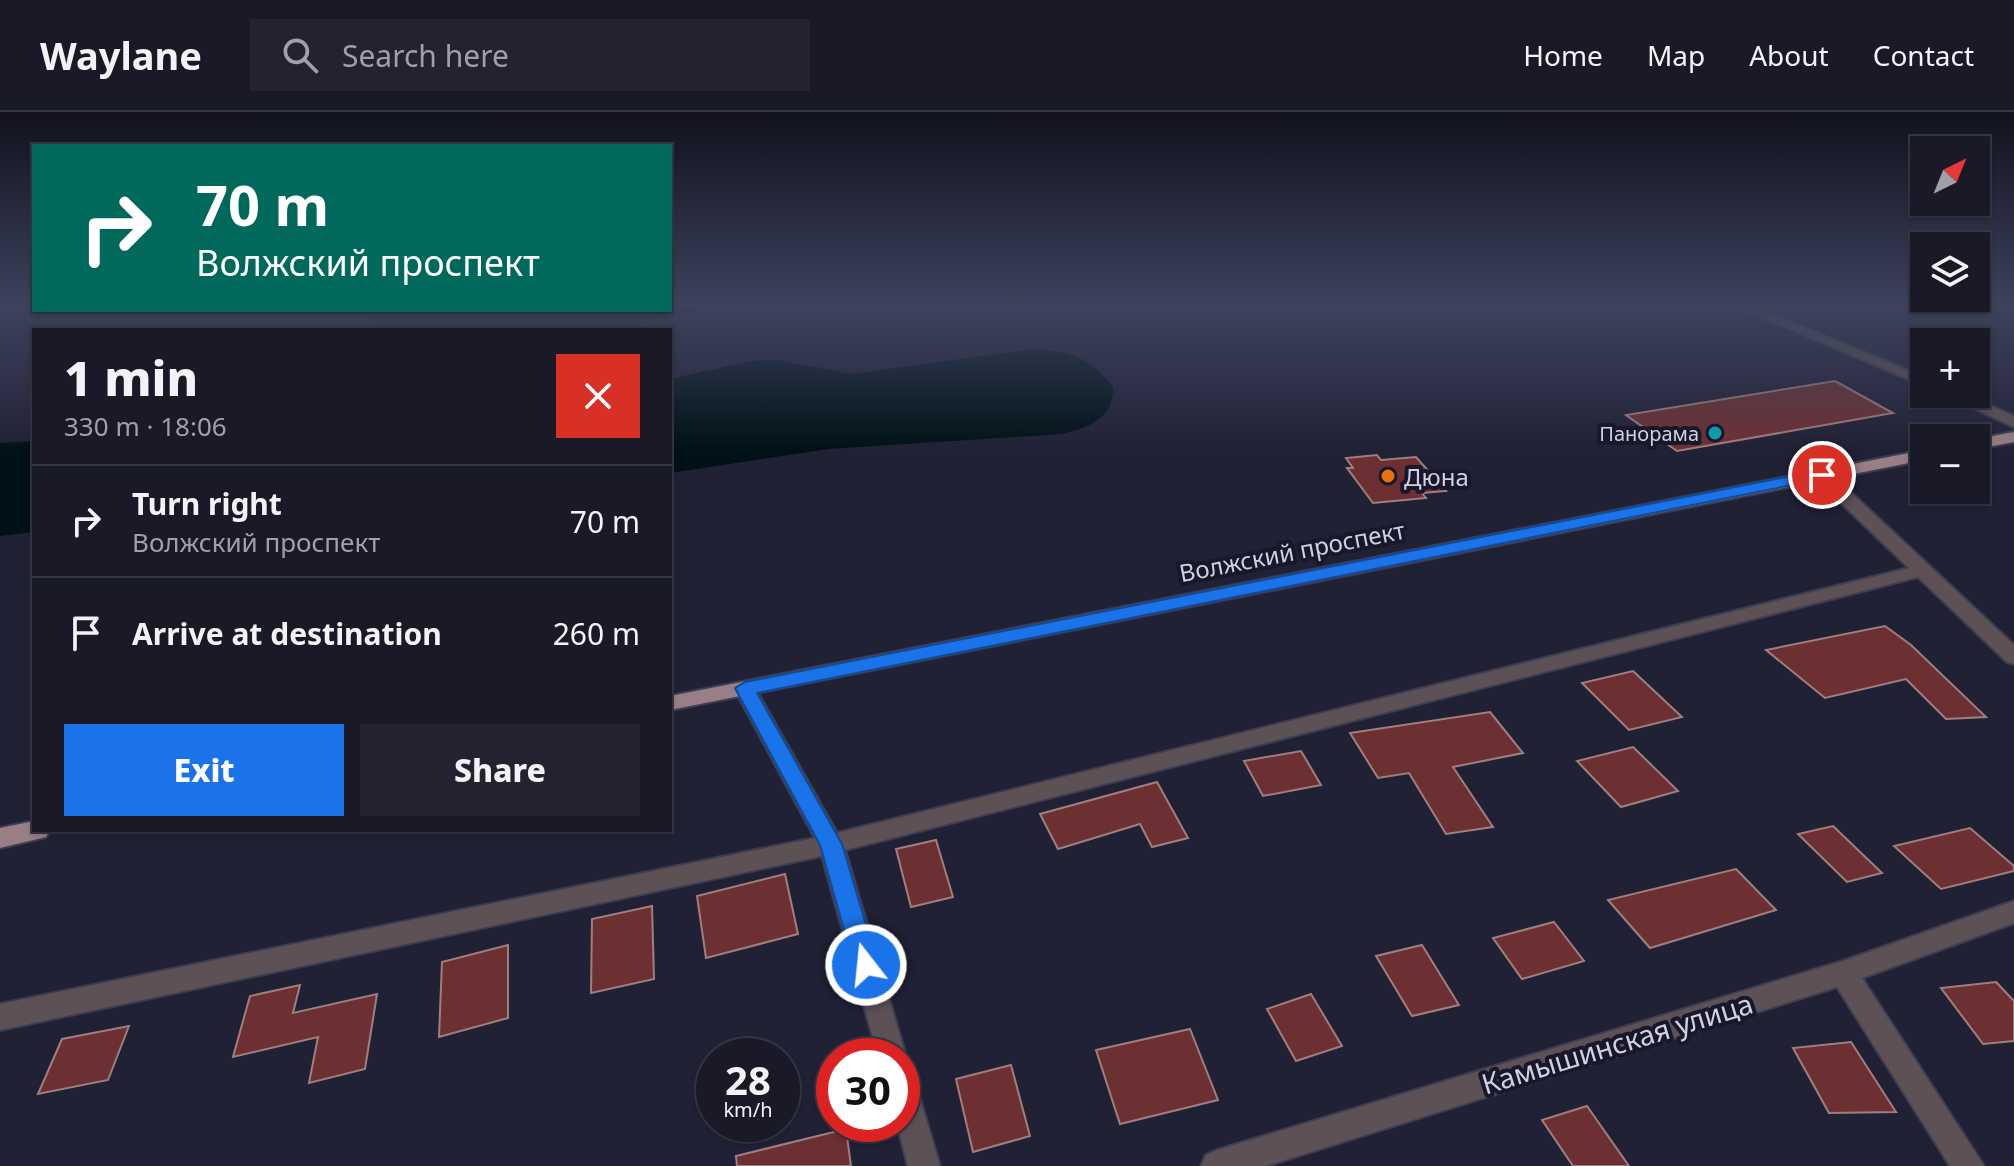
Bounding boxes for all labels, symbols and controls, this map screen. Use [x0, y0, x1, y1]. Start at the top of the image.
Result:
search box [250, 19, 810, 91]
text: Waylane [40, 29, 202, 81]
icon: search [278, 33, 322, 77]
text: Search here [342, 35, 509, 76]
text: Home [1523, 36, 1603, 74]
text: Map [1647, 36, 1705, 74]
text: About [1749, 36, 1829, 74]
text: Contact [1873, 36, 1974, 74]
north arrow [1910, 136, 1990, 216]
map controls [1910, 136, 1990, 504]
text: 70 m [196, 166, 329, 242]
icon: right [64, 176, 168, 280]
button: layers [1910, 232, 1990, 312]
text: Волжский проспект [196, 238, 540, 287]
button: + [1910, 328, 1990, 408]
text: 1 min [64, 345, 198, 410]
button: close [556, 354, 640, 438]
text: 330 m · 18:06 [64, 408, 227, 444]
place label: Панорама [1599, 420, 1699, 447]
marker: Панорама [1706, 424, 1724, 442]
button: − [1910, 424, 1990, 504]
pin [1788, 441, 1856, 509]
icon: arrive [1800, 453, 1844, 497]
place label: Дюна [1404, 460, 1469, 493]
marker: Дюна [1379, 467, 1397, 485]
text: Turn right [132, 483, 282, 524]
icon: right [64, 499, 108, 543]
text: 70 m [570, 501, 640, 542]
street label: Волжский проспект [1176, 513, 1408, 589]
text: Волжский проспект [132, 524, 380, 560]
icon: arrive [64, 611, 108, 655]
text: Arrive at destination [132, 613, 442, 654]
text: 260 m [553, 613, 640, 654]
button: Exit [64, 724, 344, 816]
button: Share [360, 724, 640, 816]
position arrow [824, 923, 908, 1007]
street label: Камышинская улица [1477, 984, 1757, 1102]
speed limit sign: 30 [816, 1038, 920, 1142]
text: 28 [725, 1052, 771, 1107]
text: km/h [723, 1096, 773, 1123]

